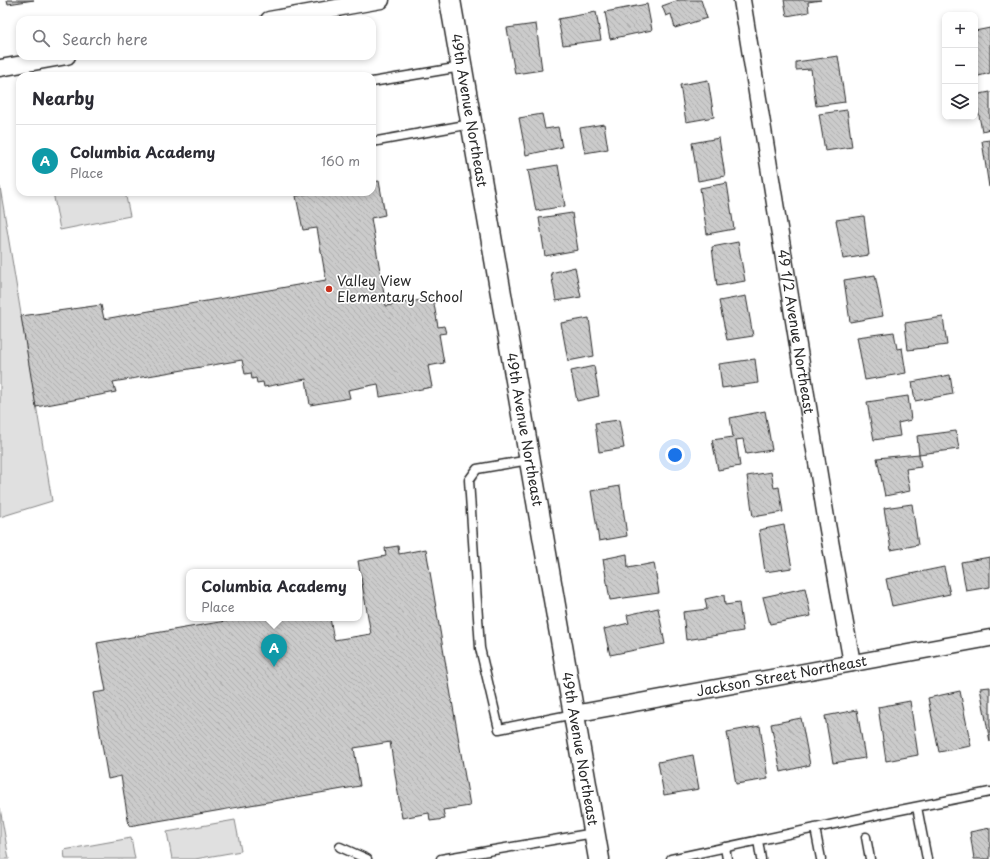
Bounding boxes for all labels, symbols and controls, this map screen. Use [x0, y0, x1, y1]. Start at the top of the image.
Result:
map controls [942, 12, 978, 120]
button: + [942, 12, 978, 48]
search box [16, 16, 376, 60]
icon: search [30, 27, 52, 49]
text: Search here [62, 27, 148, 50]
street label: 49th Avenue Northeast [446, 32, 493, 189]
button: − [942, 48, 978, 84]
button: layers [942, 84, 978, 120]
text: Nearby [32, 85, 94, 111]
text: Columbia Academy [70, 140, 215, 163]
text: A [40, 151, 50, 170]
text: 160 m [321, 151, 360, 170]
text: Place [70, 163, 103, 182]
street label: 49 1/2 Avenue Northeast [773, 248, 820, 416]
place label: Valley View Elementary School [337, 270, 463, 307]
marker: Valley View Elementary School [324, 284, 334, 294]
street label: 49th Avenue Northeast [501, 351, 549, 508]
your location [665, 445, 685, 465]
popup [186, 569, 362, 621]
text: Columbia Academy [201, 574, 347, 597]
text: Place [201, 597, 235, 616]
pin: A [261, 634, 287, 667]
street label: Jackson Street Northeast [695, 650, 869, 701]
street label: 49th Avenue Northeast [557, 670, 604, 828]

